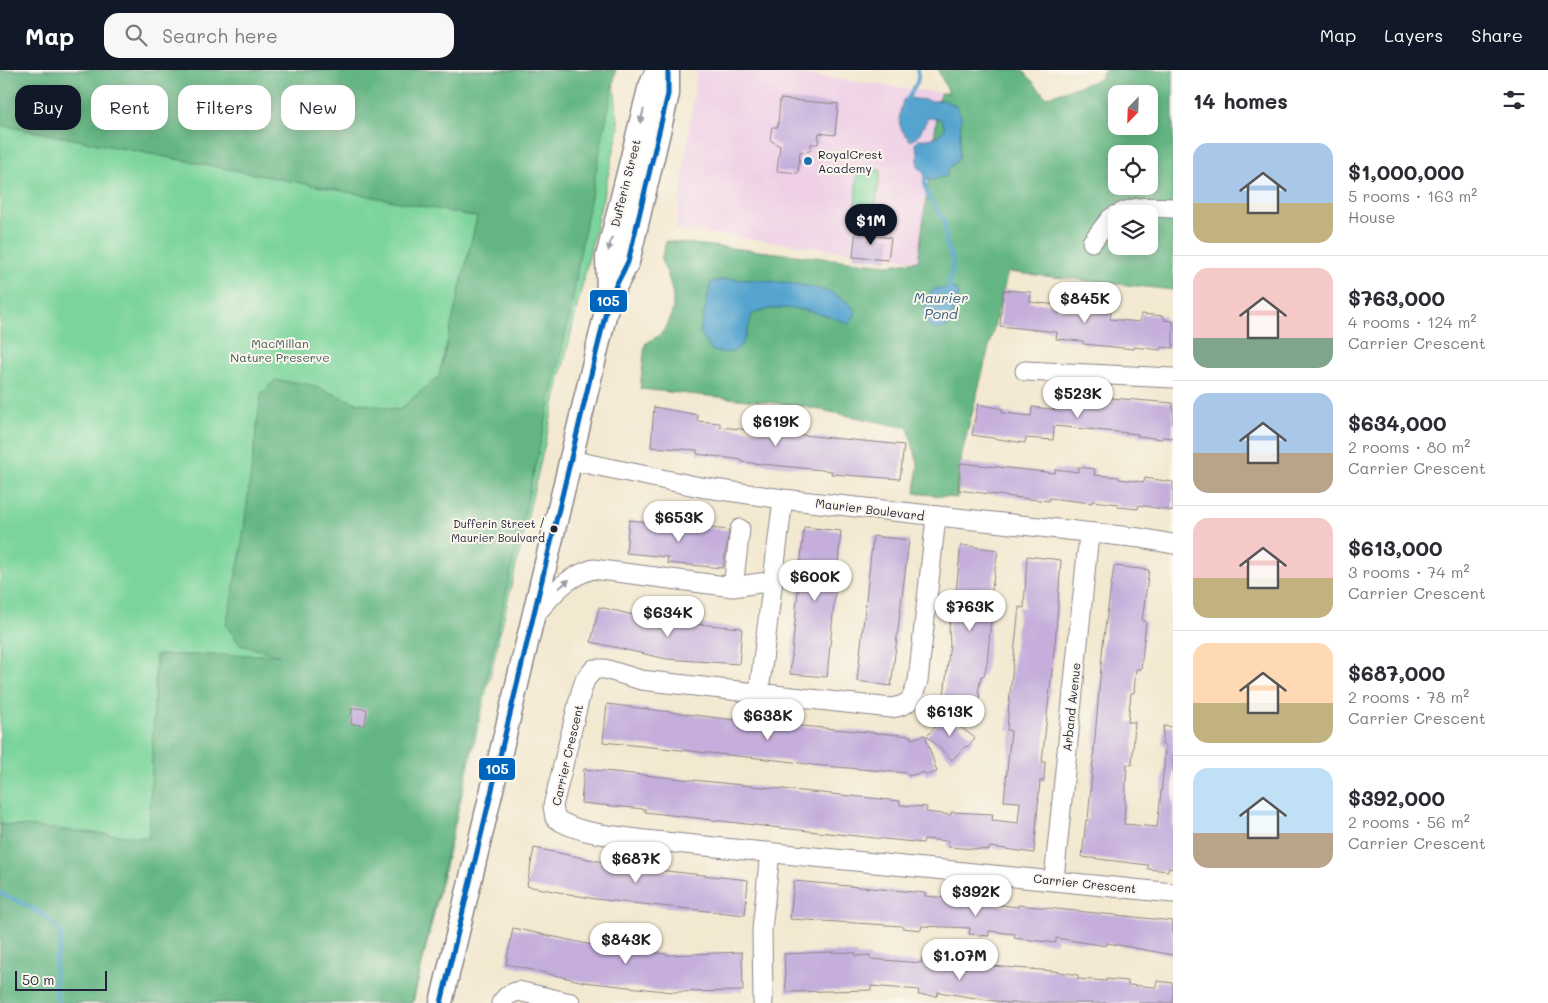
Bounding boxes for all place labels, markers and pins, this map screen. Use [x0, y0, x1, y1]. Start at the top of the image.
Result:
place label: RoyalCrest Academy [818, 146, 883, 176]
marker: RoyalCrest Academy [802, 155, 814, 167]
pin: $1M [847, 204, 895, 246]
pin: $845K [1050, 282, 1120, 324]
pin: $523K [1043, 376, 1113, 419]
pin: $619K [741, 404, 811, 447]
pin: $653K [644, 500, 714, 543]
place label: Dufferin Street / Maurier Boulvard [451, 516, 545, 545]
marker: Dufferin Street / Maurier Boulvard [549, 524, 559, 534]
pin: $600K [780, 560, 850, 602]
pin: $763K [935, 590, 1005, 632]
pin: $634K [633, 596, 703, 638]
pin: $613K [915, 694, 985, 737]
pin: $638K [733, 698, 803, 741]
pin: $687K [601, 842, 671, 884]
pin: $392K [941, 874, 1011, 917]
pin: $843K [591, 922, 661, 965]
pin: $1.07M [919, 938, 1001, 981]

